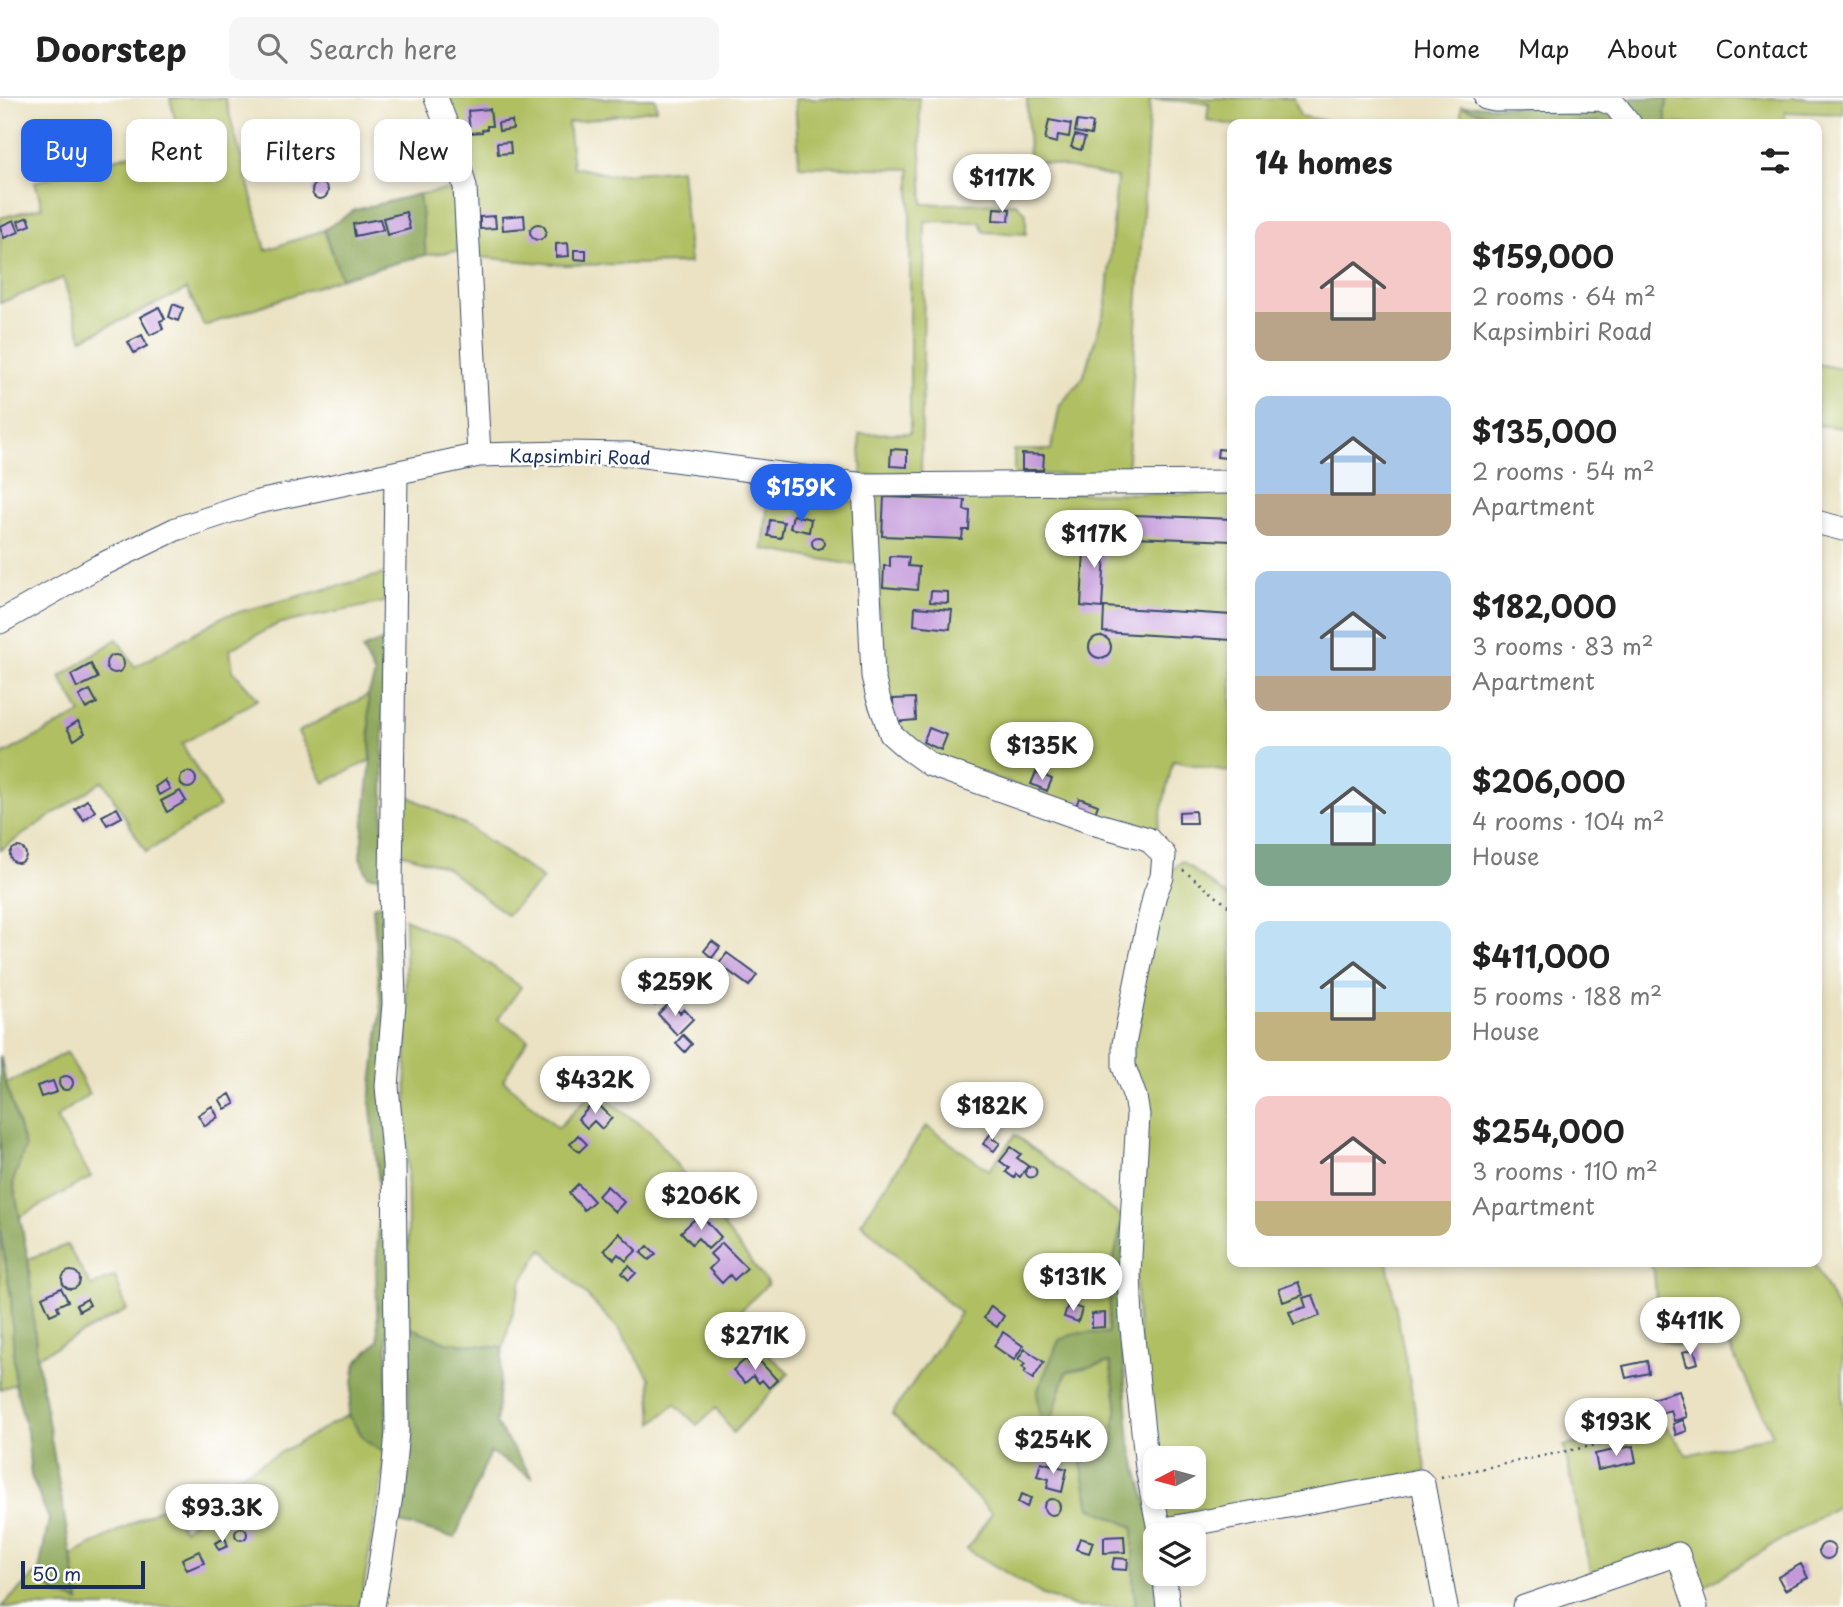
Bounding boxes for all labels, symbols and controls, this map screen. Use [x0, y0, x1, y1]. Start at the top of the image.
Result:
search box [229, 17, 719, 80]
text: Doorstep [35, 23, 187, 73]
icon: search [253, 29, 291, 67]
text: Search here [309, 29, 457, 68]
text: Home [1413, 30, 1480, 66]
text: Map [1518, 30, 1569, 66]
text: About [1607, 30, 1677, 66]
text: Contact [1715, 30, 1808, 66]
chip: Buy [21, 119, 112, 182]
chip: Rent [126, 119, 227, 182]
chip: Filters [241, 119, 360, 182]
chip: New [374, 119, 472, 182]
text: 14 homes [1255, 139, 1393, 184]
icon: filters [1756, 142, 1794, 180]
pin: $117K [953, 155, 1051, 214]
text: $117K [969, 159, 1035, 194]
text: $159,000 [1472, 233, 1614, 278]
icon: home [1311, 249, 1395, 333]
text: 2 rooms · 64 m² [1472, 278, 1656, 313]
text: Kapsimbiri Road [1472, 313, 1652, 348]
text: $135,000 [1472, 408, 1617, 453]
icon: home [1311, 424, 1395, 508]
street label: Kapsimbiri Road [509, 441, 651, 471]
text: 2 rooms · 54 m² [1472, 453, 1655, 488]
pin: $159K [752, 464, 850, 524]
text: $159K [766, 469, 836, 504]
text: Apartment [1472, 488, 1595, 523]
pin: $117K [1045, 510, 1143, 570]
text: $117K [1061, 515, 1127, 550]
text: $182,000 [1472, 583, 1617, 628]
icon: home [1311, 599, 1395, 683]
text: 3 rooms · 83 m² [1472, 628, 1654, 663]
text: Apartment [1472, 663, 1595, 698]
pin: $135K [993, 722, 1091, 782]
text: $135K [1006, 727, 1078, 762]
text: $206,000 [1472, 758, 1626, 803]
icon: home [1311, 774, 1395, 858]
text: 4 rooms · 104 m² [1472, 803, 1665, 838]
text: House [1472, 838, 1539, 873]
text: $411,000 [1472, 933, 1610, 978]
icon: home [1311, 949, 1395, 1033]
pin: $259K [626, 958, 724, 1018]
text: $259K [637, 963, 713, 998]
text: 5 rooms · 188 m² [1472, 978, 1662, 1013]
text: House [1472, 1013, 1539, 1048]
pin: $432K [546, 1056, 644, 1116]
text: $432K [556, 1061, 634, 1096]
pin: $182K [943, 1082, 1041, 1142]
text: $182K [956, 1087, 1028, 1122]
text: $254,000 [1472, 1108, 1625, 1153]
icon: home [1311, 1124, 1395, 1208]
text: 3 rooms · 110 m² [1472, 1153, 1658, 1188]
pin: $206K [652, 1172, 750, 1232]
text: $206K [661, 1177, 741, 1212]
text: Apartment [1472, 1188, 1595, 1223]
pin: $131K [1024, 1254, 1122, 1313]
text: $131K [1039, 1258, 1107, 1293]
pin: $411K [1641, 1298, 1739, 1357]
text: $411K [1656, 1302, 1724, 1337]
pin: $271K [706, 1312, 804, 1372]
text: $271K [721, 1317, 789, 1352]
pin: $193K [1567, 1398, 1665, 1458]
text: $193K [1581, 1403, 1651, 1438]
pin: $254K [1004, 1416, 1102, 1476]
text: $254K [1015, 1421, 1091, 1456]
north arrow [1143, 1446, 1206, 1508]
map controls [1143, 1446, 1206, 1586]
pin: $93.3K [165, 1484, 279, 1544]
text: $93.3K [181, 1489, 263, 1524]
button: layers [1143, 1523, 1206, 1586]
scale bar [21, 1558, 145, 1590]
text: 50 m [32, 1559, 81, 1587]

